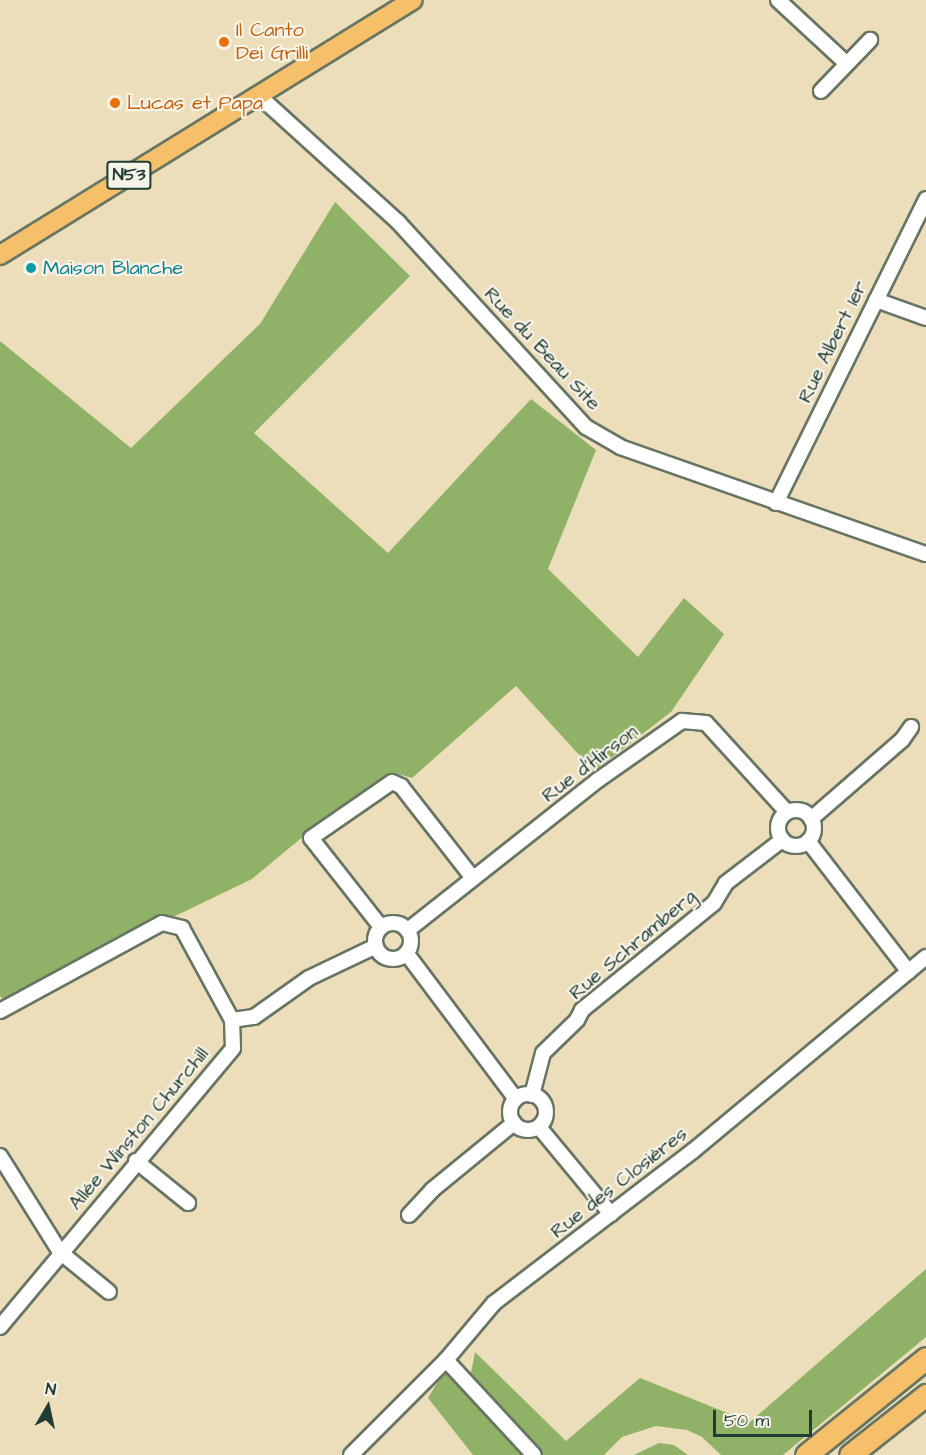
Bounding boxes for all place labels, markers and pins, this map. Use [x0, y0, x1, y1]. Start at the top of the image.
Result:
place label: Il Canto Dei Grilli [236, 19, 308, 66]
marker: Il Canto Dei Grilli [217, 35, 231, 49]
place label: Lucas et Papa [127, 91, 263, 115]
marker: Lucas et Papa [108, 96, 122, 110]
place label: Maison Blanche [43, 256, 183, 280]
marker: Maison Blanche [24, 261, 38, 275]

